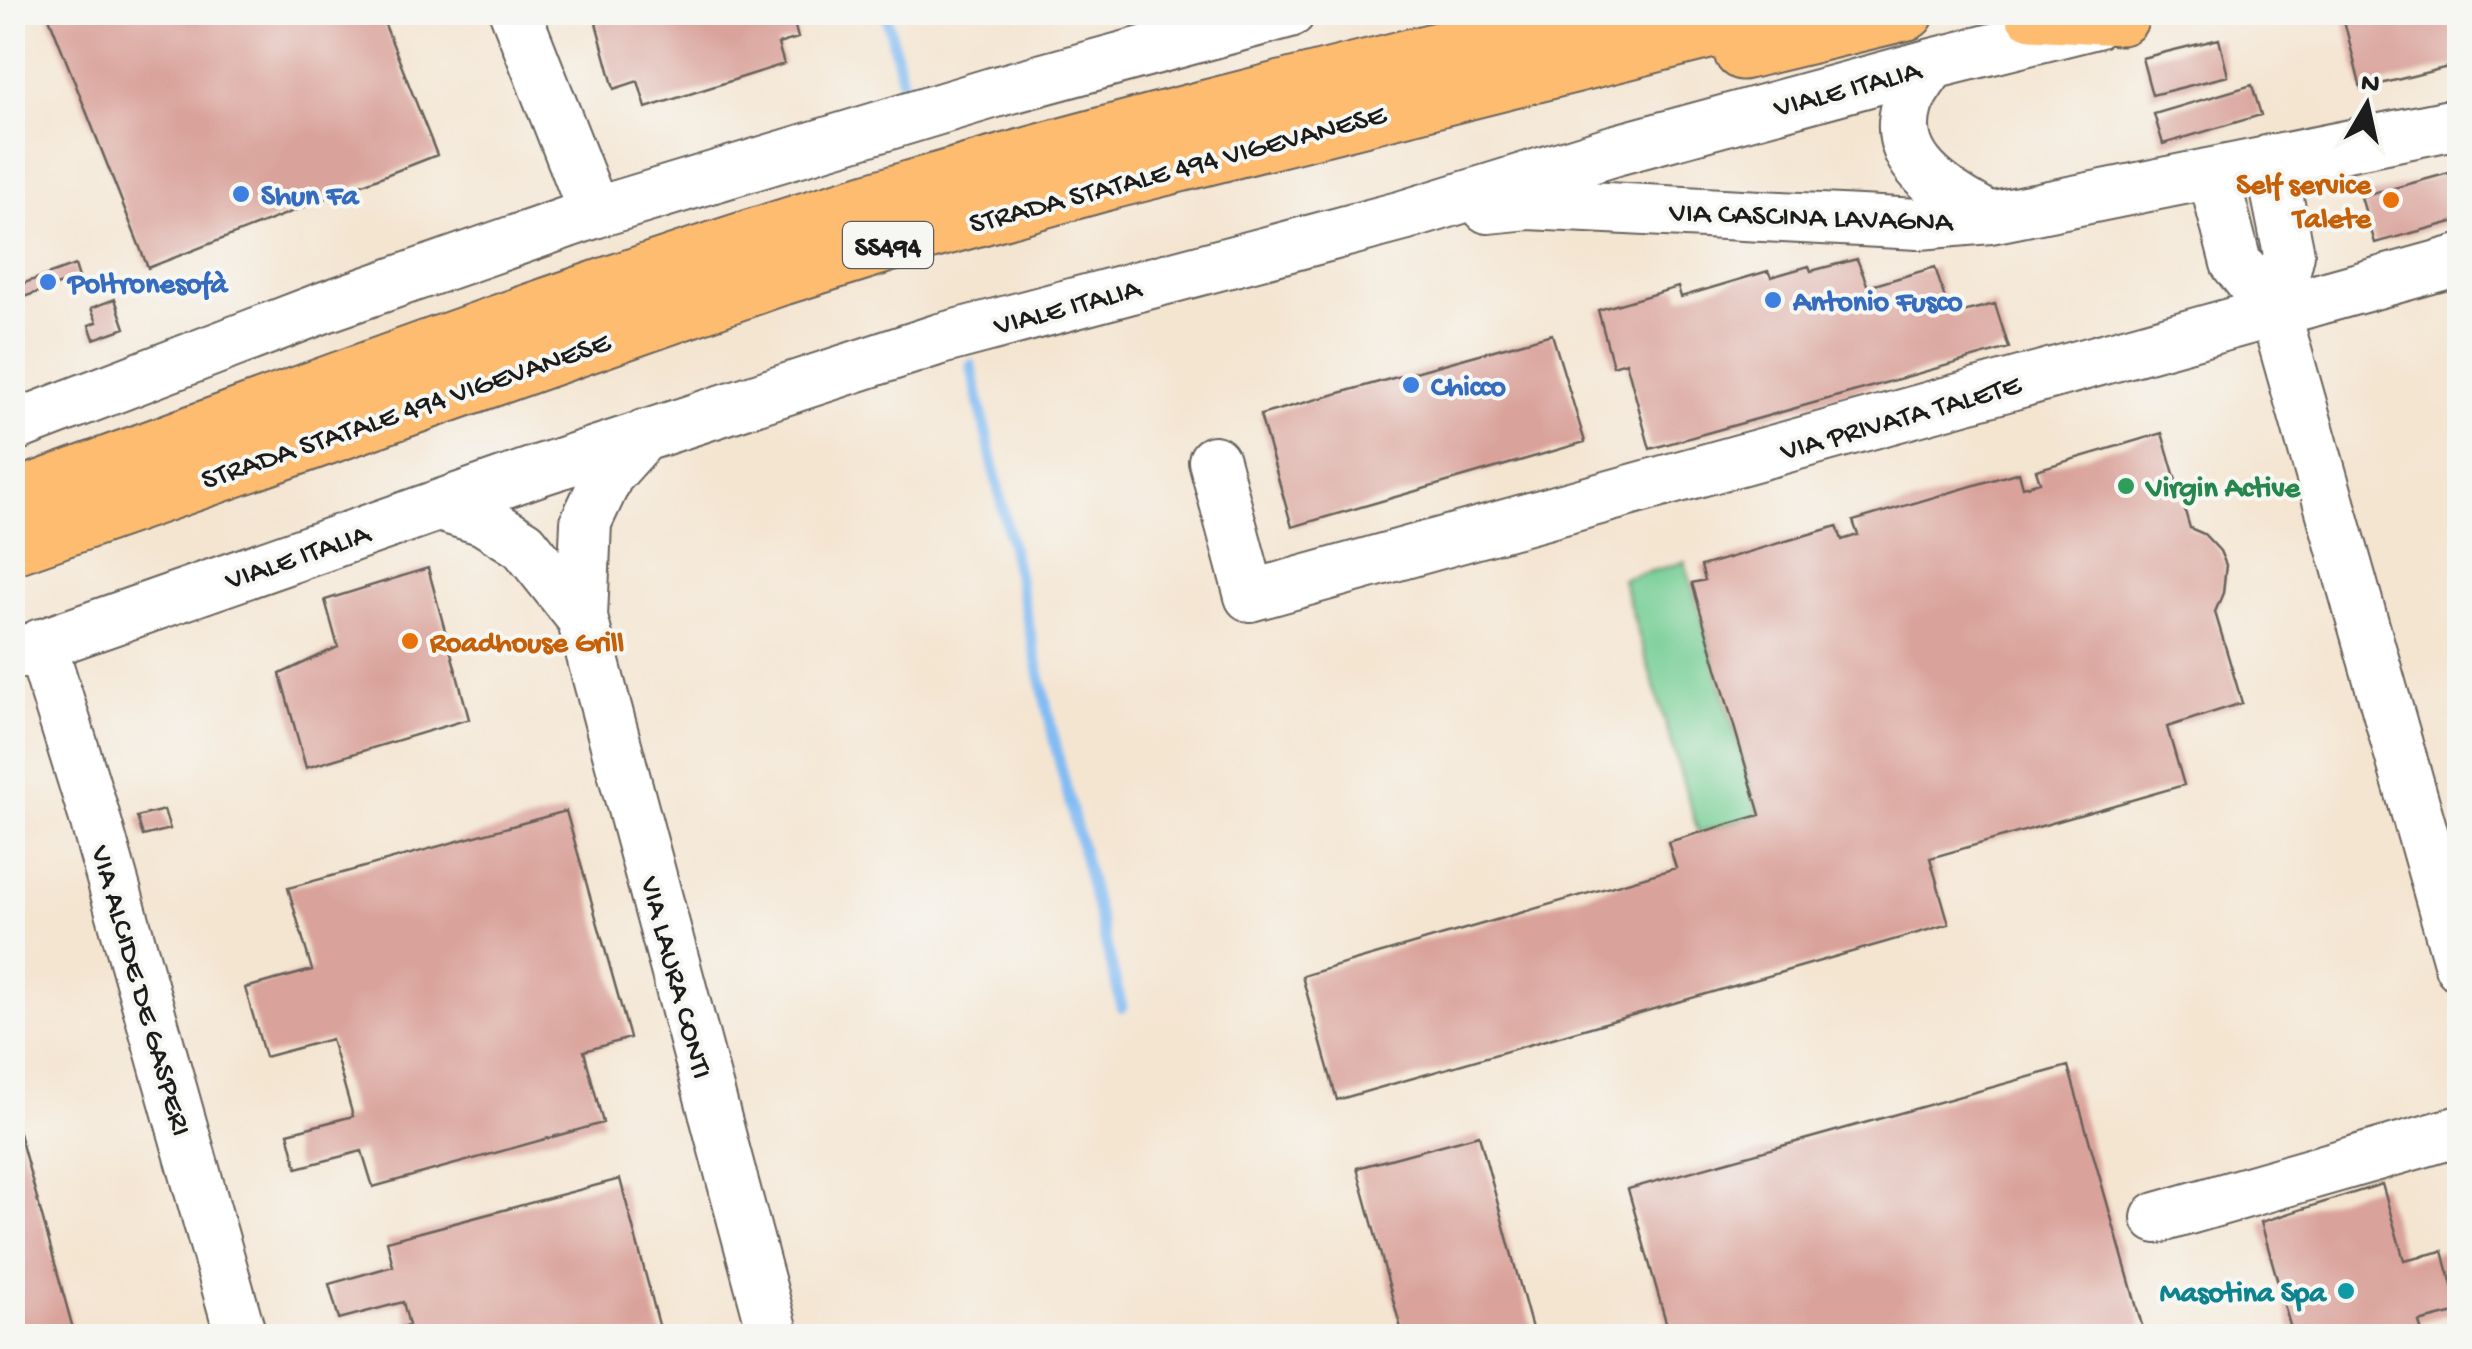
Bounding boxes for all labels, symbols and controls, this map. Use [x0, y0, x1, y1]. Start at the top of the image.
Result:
street label: VIALE ITALIA [1770, 55, 1927, 128]
north arrow [2317, 55, 2417, 155]
text: N [2359, 67, 2382, 102]
street label: STRADA STATALE 494 VIGEVANESE [966, 98, 1391, 244]
place label: Self service Talete [2236, 170, 2373, 239]
place label: Shun Fa [261, 181, 360, 216]
marker: Shun Fa [230, 183, 252, 205]
marker: Self service Talete [2380, 189, 2402, 211]
street label: VIA CASCINA LAVAGNA [1667, 197, 1955, 242]
road number: SS494 [843, 222, 933, 268]
place label: Poltronesofà [66, 269, 229, 304]
marker: Poltronesofà [37, 271, 59, 293]
street label: VIALE ITALIA [990, 273, 1147, 346]
place label: Antonio Fusco [1792, 287, 1963, 322]
marker: Antonio Fusco [1762, 289, 1784, 311]
street label: STRADA STATALE 494 VIGEVANESE [198, 326, 617, 500]
street label: VIA PRIVATA TALETE [1776, 369, 2027, 472]
place label: Chicco [1431, 372, 1506, 407]
marker: Chicco [1400, 374, 1422, 396]
place label: Virgin Active [2144, 473, 2302, 508]
marker: Virgin Active [2115, 475, 2137, 497]
street label: VIALE ITALIA [221, 518, 377, 601]
place label: Roadhouse Grill [429, 628, 625, 663]
marker: Roadhouse Grill [399, 630, 421, 652]
street label: VIA ALCIDE DE GASPERI [80, 841, 197, 1140]
street label: VIA LAURA CONTI [630, 872, 717, 1083]
place label: Masotina Spa [2160, 1278, 2327, 1313]
marker: Masotina Spa [2335, 1280, 2357, 1302]

